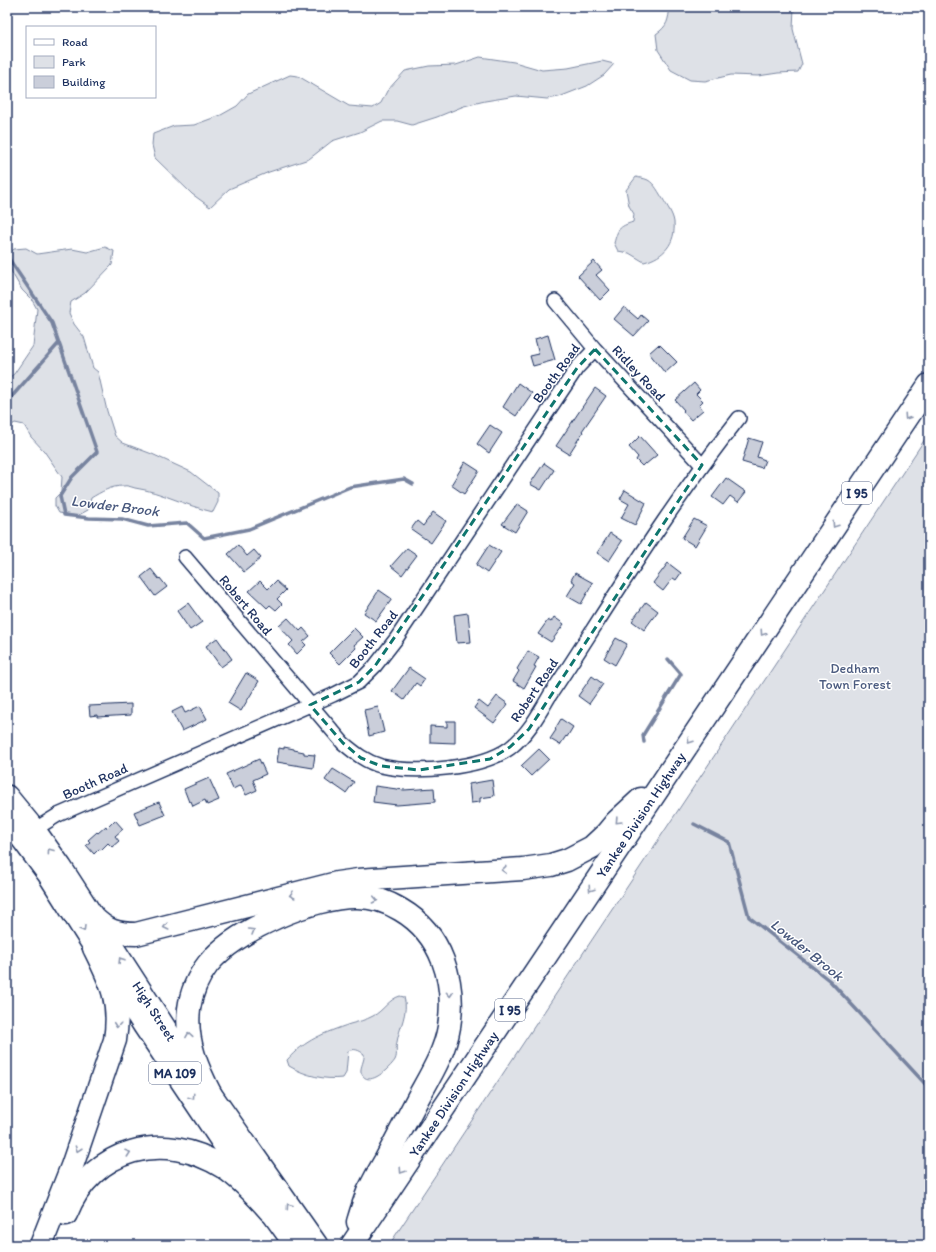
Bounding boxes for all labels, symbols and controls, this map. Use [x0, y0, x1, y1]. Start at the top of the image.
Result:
legend [26, 26, 156, 98]
text: Road [62, 35, 88, 49]
text: Park [62, 55, 86, 69]
text: Building [62, 75, 106, 89]
street label: Booth Road [529, 340, 584, 406]
street label: Ridley Road [608, 342, 669, 405]
one-way arrow [904, 413, 912, 420]
road number: I 95 [842, 482, 872, 504]
water label: Lowder Brook [70, 492, 161, 520]
one-way arrow [832, 521, 840, 528]
street label: Robert Road [215, 572, 276, 639]
street label: Booth Road [345, 606, 402, 672]
one-way arrow [760, 629, 767, 636]
street label: Robert Road [507, 655, 562, 726]
park label: Dedham Town Forest [819, 660, 891, 693]
one-way arrow [687, 737, 695, 744]
street label: Yankee Division Highway [593, 749, 690, 881]
street label: Booth Road [60, 759, 131, 803]
one-way arrow [615, 816, 623, 824]
one-way arrow [47, 848, 55, 855]
one-way arrow [501, 866, 507, 875]
one-way arrow [588, 885, 596, 892]
one-way arrow [289, 890, 296, 899]
one-way arrow [372, 895, 378, 903]
water label: Lowder Brook [767, 915, 848, 986]
one-way arrow [163, 922, 170, 931]
one-way arrow [78, 925, 85, 932]
one-way arrow [248, 928, 255, 935]
one-way arrow [118, 957, 125, 964]
street label: High Street [128, 978, 180, 1045]
one-way arrow [446, 991, 455, 997]
road number: I 95 [495, 999, 525, 1021]
one-way arrow [112, 1022, 121, 1028]
street label: Yankee Division Highway [406, 1028, 502, 1160]
one-way arrow [186, 1032, 194, 1038]
road number: MA 109 [149, 1062, 201, 1084]
one-way arrow [187, 1093, 194, 1100]
one-way arrow [74, 1145, 83, 1152]
one-way arrow [124, 1150, 131, 1158]
one-way arrow [399, 1167, 407, 1174]
one-way arrow [287, 1204, 294, 1211]

